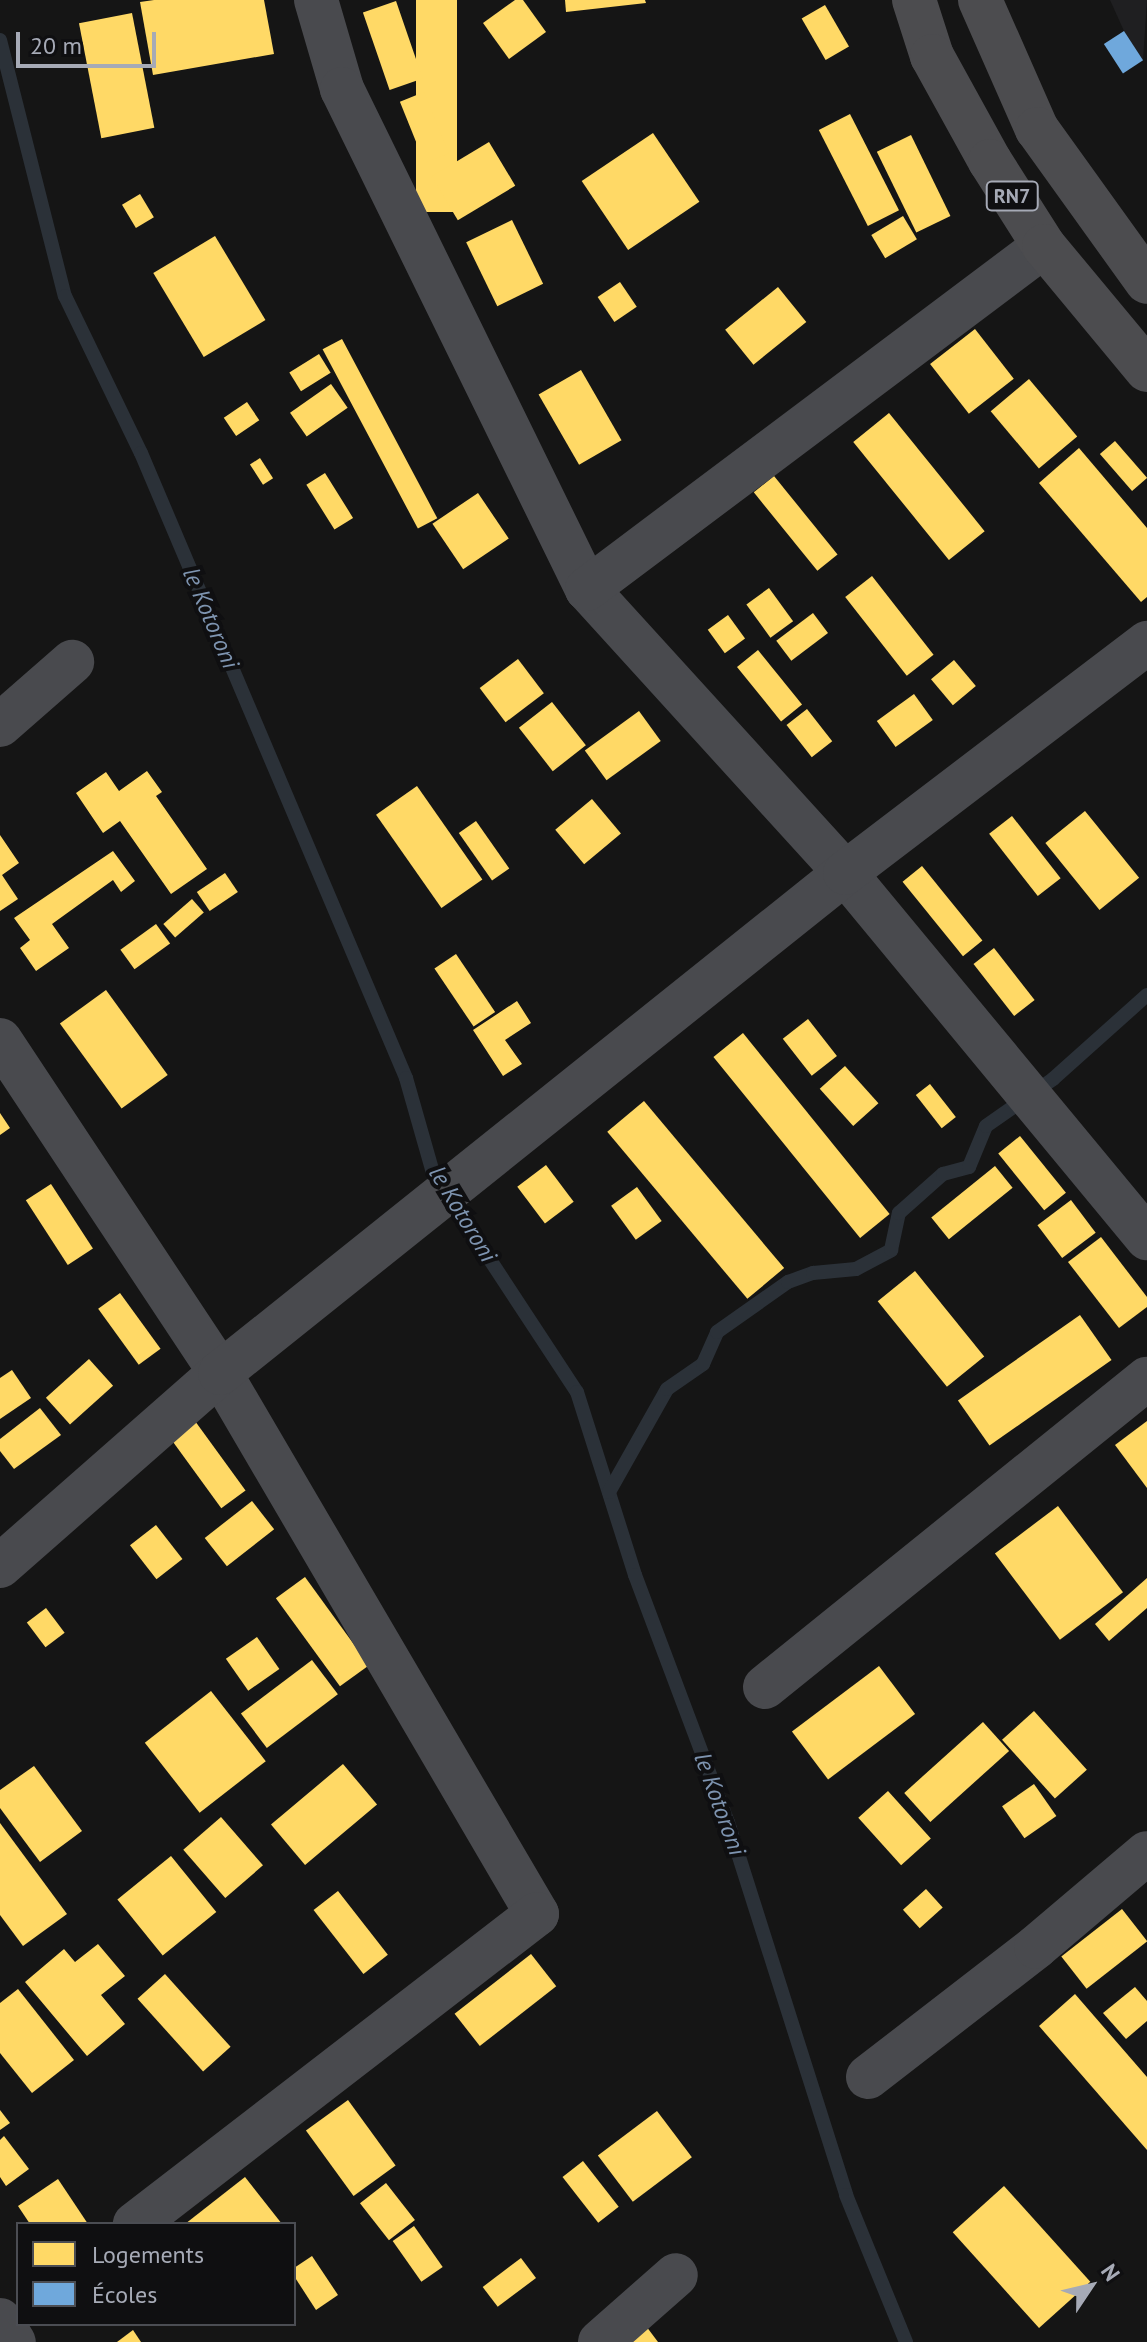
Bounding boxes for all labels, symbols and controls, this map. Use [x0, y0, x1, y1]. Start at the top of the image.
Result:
scale bar [20, 16, 160, 66]
text: 20 m [30, 30, 82, 61]
road number: RN7 [984, 180, 1040, 212]
water label: le Kotoroni [177, 563, 245, 673]
water label: le Kotoroni [423, 1161, 503, 1267]
water label: le Kotoroni [688, 1749, 752, 1859]
legend [16, 2222, 296, 2326]
text: Logements [92, 2239, 204, 2270]
north arrow [1051, 2246, 1131, 2326]
text: N [1095, 2258, 1126, 2286]
text: Écoles [92, 2279, 157, 2310]

